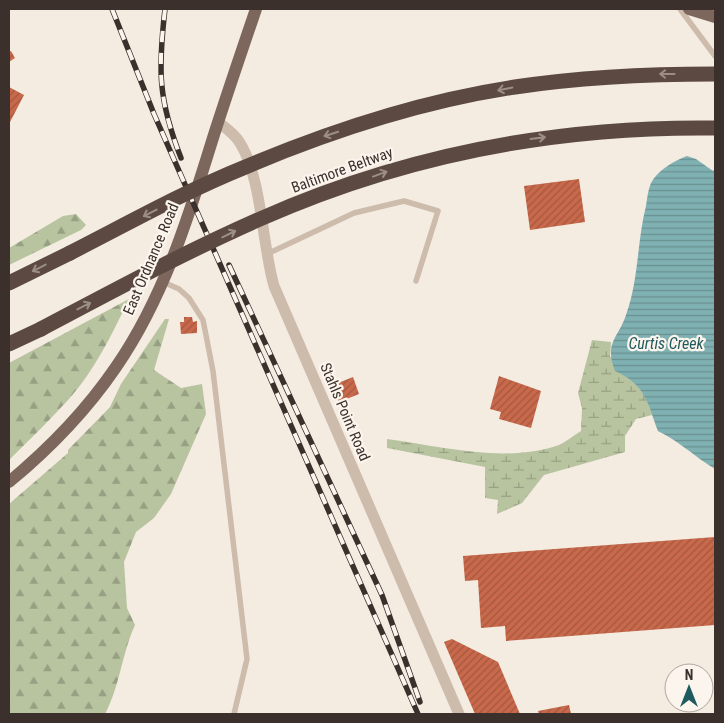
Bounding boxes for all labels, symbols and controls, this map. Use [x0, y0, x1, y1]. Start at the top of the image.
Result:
one-way arrow [659, 69, 675, 79]
one-way arrow [497, 85, 513, 94]
one-way arrow [324, 130, 339, 139]
one-way arrow [530, 133, 546, 143]
street label: Baltimore Beltway [289, 143, 395, 197]
one-way arrow [372, 169, 388, 178]
street label: East Ordnance Road [119, 200, 183, 318]
one-way arrow [143, 209, 158, 218]
one-way arrow [221, 228, 236, 238]
one-way arrow [32, 264, 47, 273]
one-way arrow [76, 301, 91, 310]
water label: Curtis Creek [628, 334, 705, 353]
street label: Stahls Point Road [316, 360, 374, 464]
north arrow [664, 663, 714, 713]
text: N [685, 667, 693, 683]

